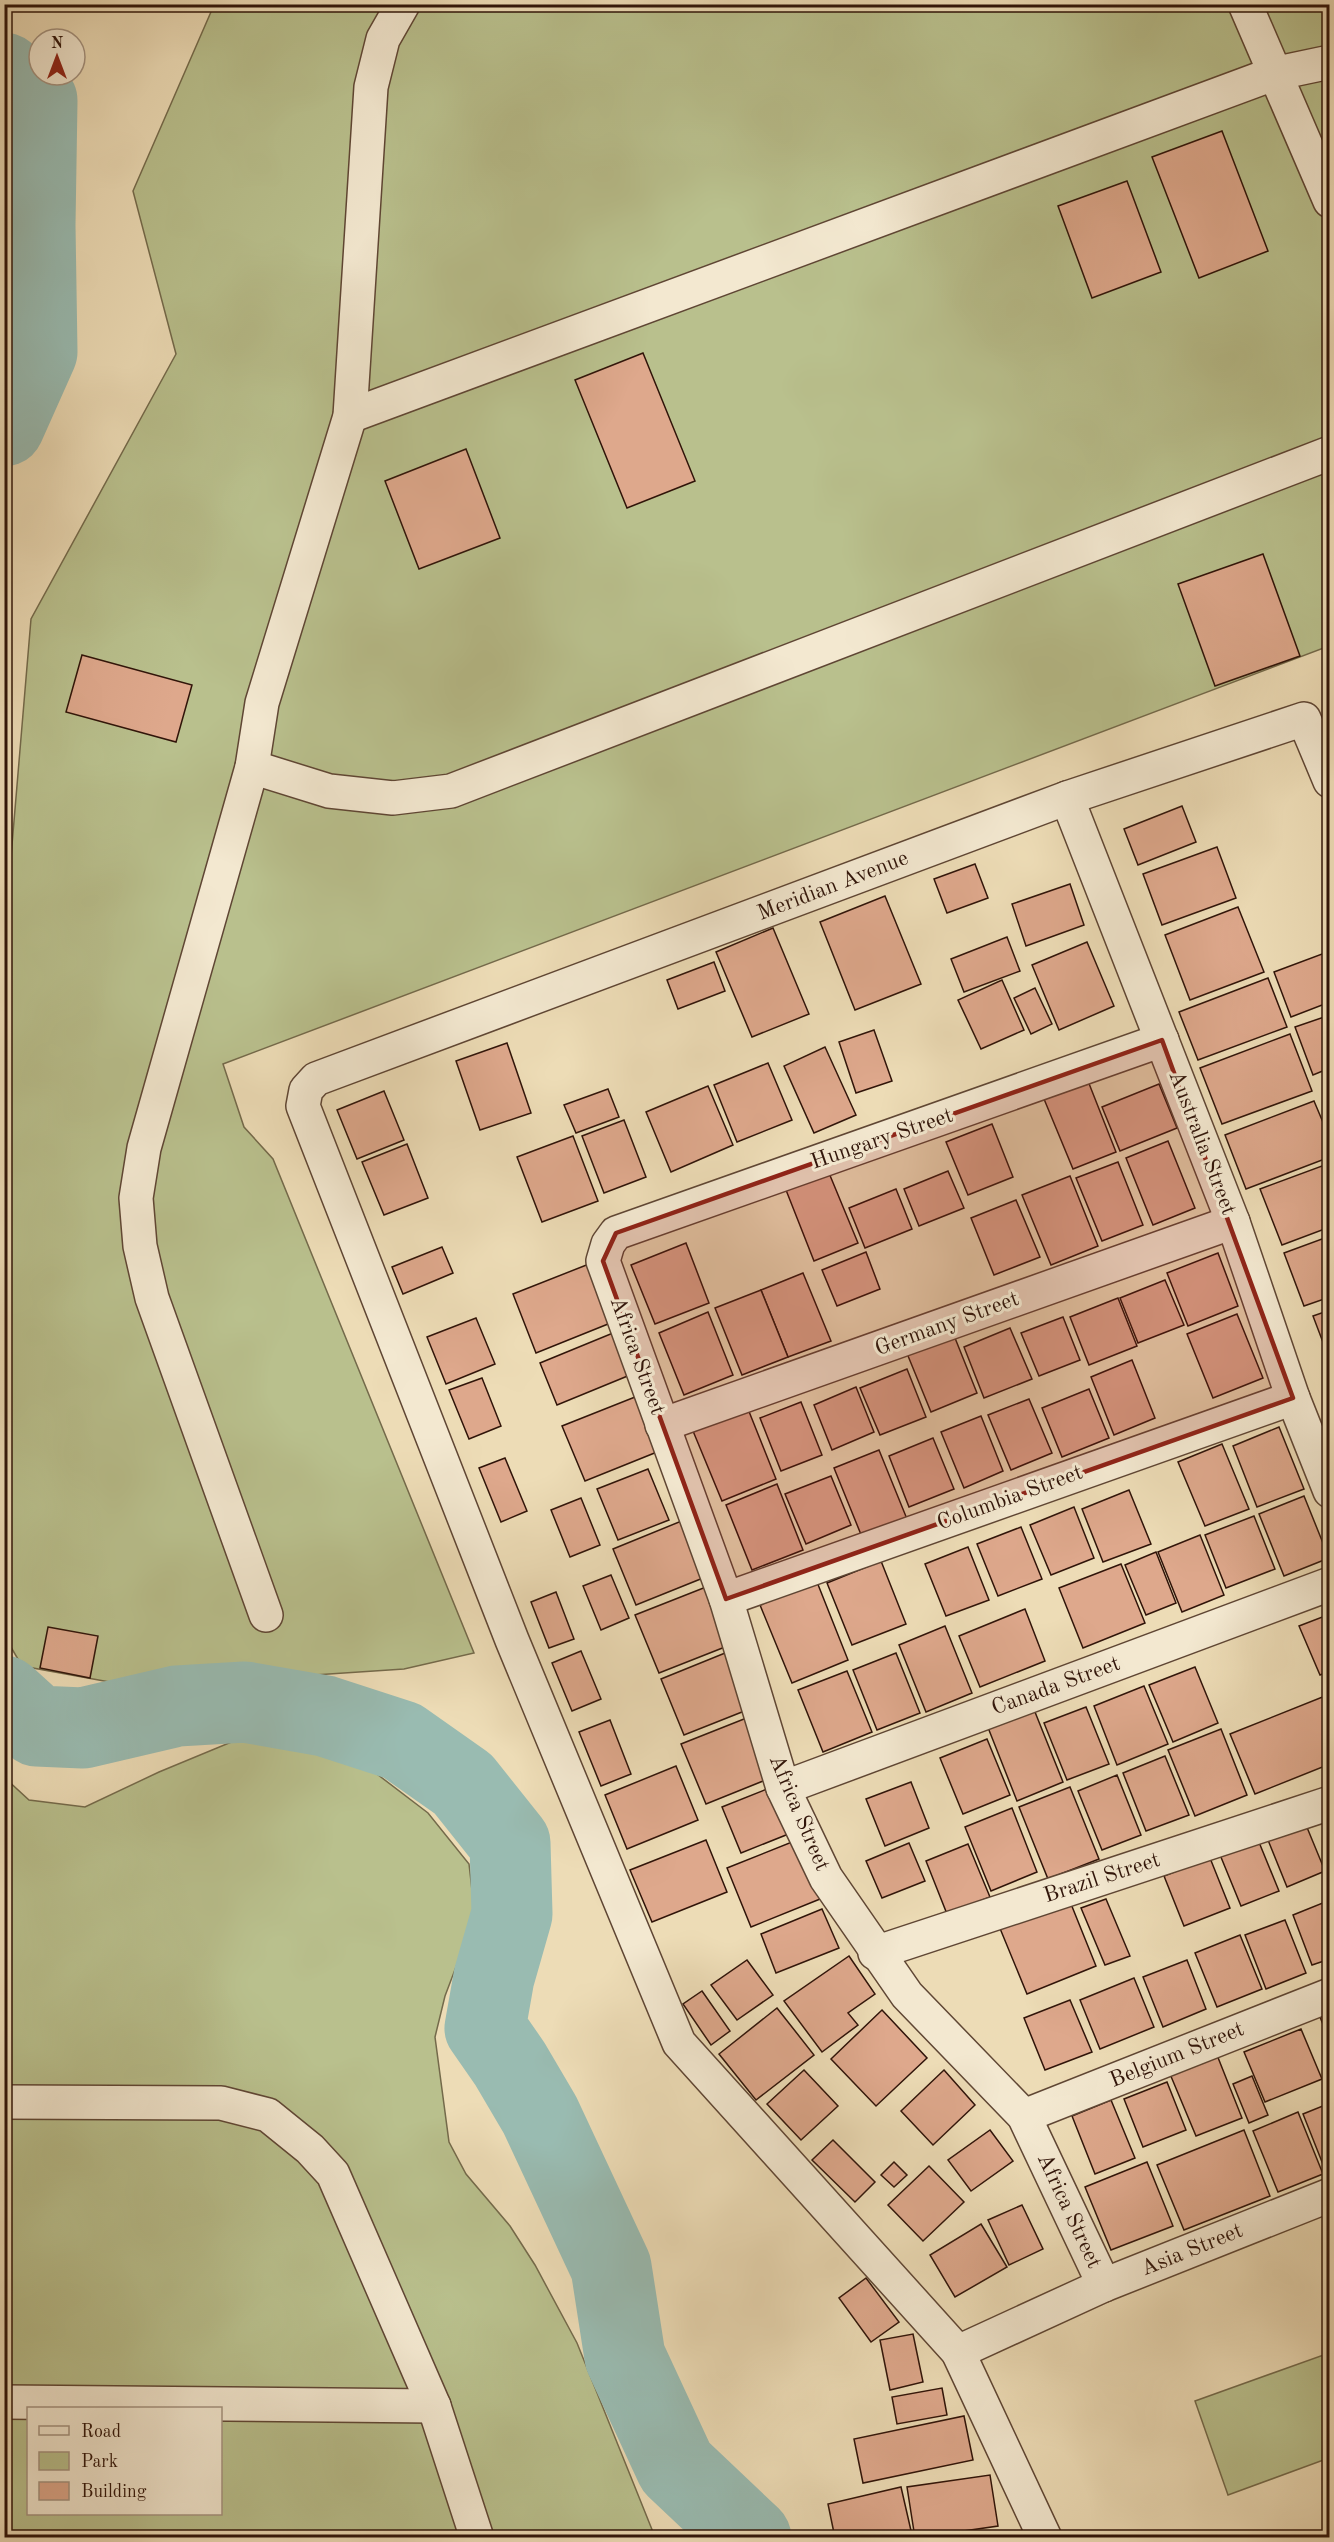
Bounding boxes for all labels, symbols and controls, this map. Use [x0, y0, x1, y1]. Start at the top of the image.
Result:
north arrow [27, 27, 87, 87]
text: N [51, 36, 64, 52]
street label: Meridian Avenue [754, 847, 912, 925]
street label: Australia Street [1164, 1068, 1240, 1218]
street label: Hungary Street [808, 1104, 956, 1174]
street label: Germany Street [872, 1288, 1022, 1360]
street label: Africa Street [605, 1294, 669, 1418]
street label: Columbia Street [934, 1461, 1086, 1535]
street label: Canada Street [989, 1653, 1123, 1719]
street label: Africa Street [765, 1752, 833, 1874]
street label: Brazil Street [1041, 1849, 1163, 1907]
street label: Belgium Street [1107, 2018, 1247, 2092]
street label: Africa Street [1033, 2150, 1105, 2272]
street label: Asia Street [1138, 2220, 1246, 2280]
legend [27, 2407, 222, 2515]
text: Road [81, 2423, 121, 2441]
text: Park [81, 2453, 118, 2471]
text: Building [81, 2483, 147, 2501]

